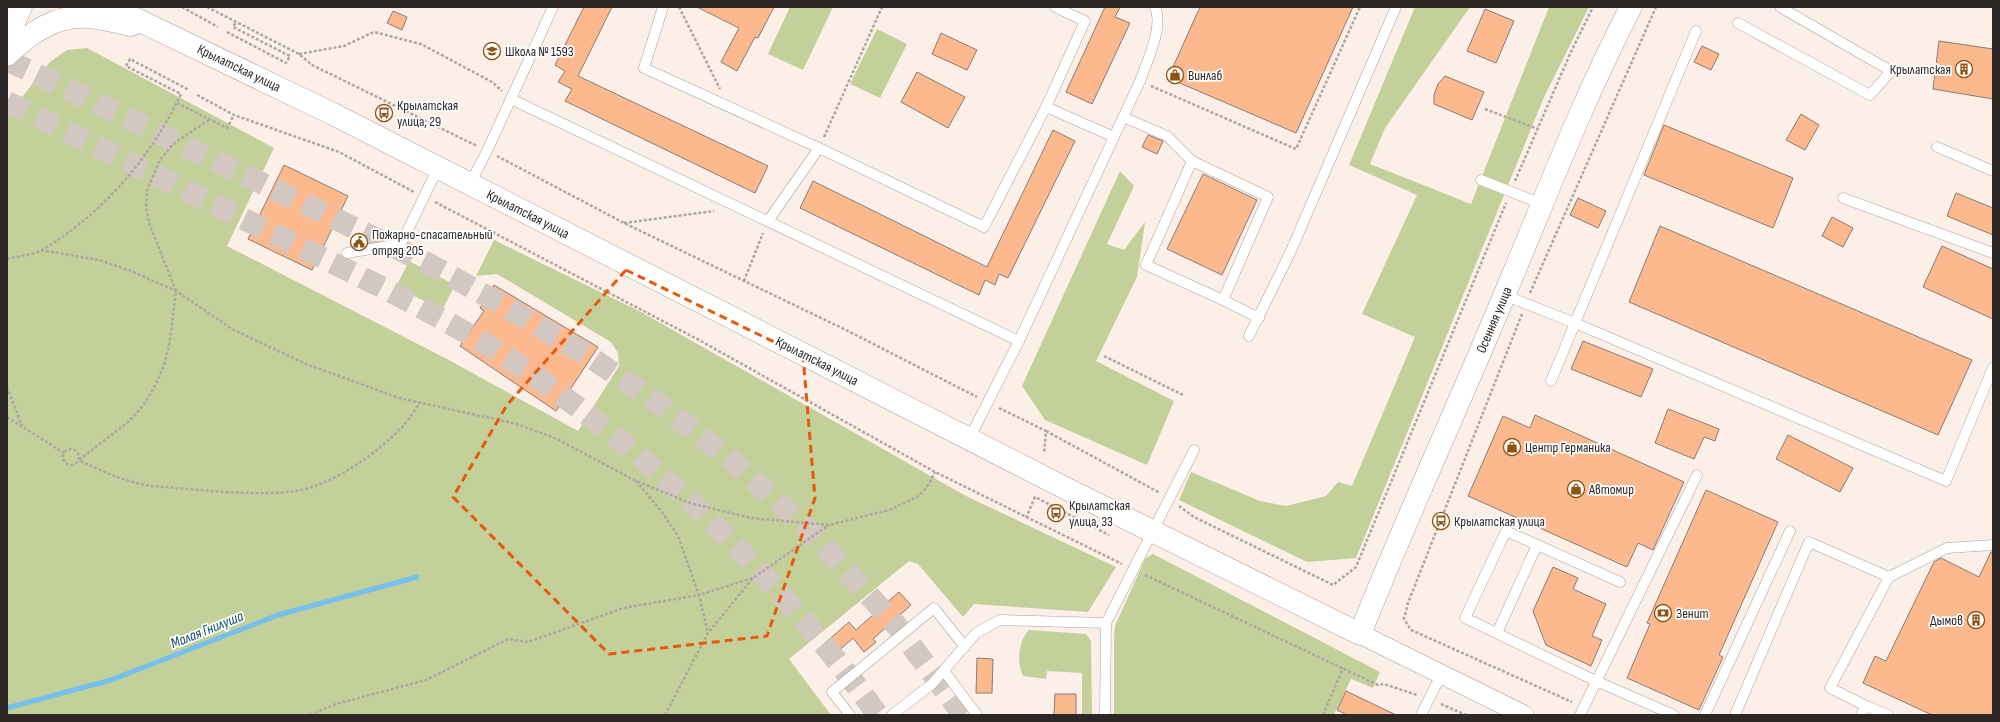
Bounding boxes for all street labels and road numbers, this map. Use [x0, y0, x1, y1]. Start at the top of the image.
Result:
street label: Крылатская улица [194, 40, 284, 96]
street label: Крылатская улица [484, 186, 572, 242]
street label: Осенняя улица [1472, 284, 1516, 356]
street label: Крылатская улица [773, 333, 861, 389]

